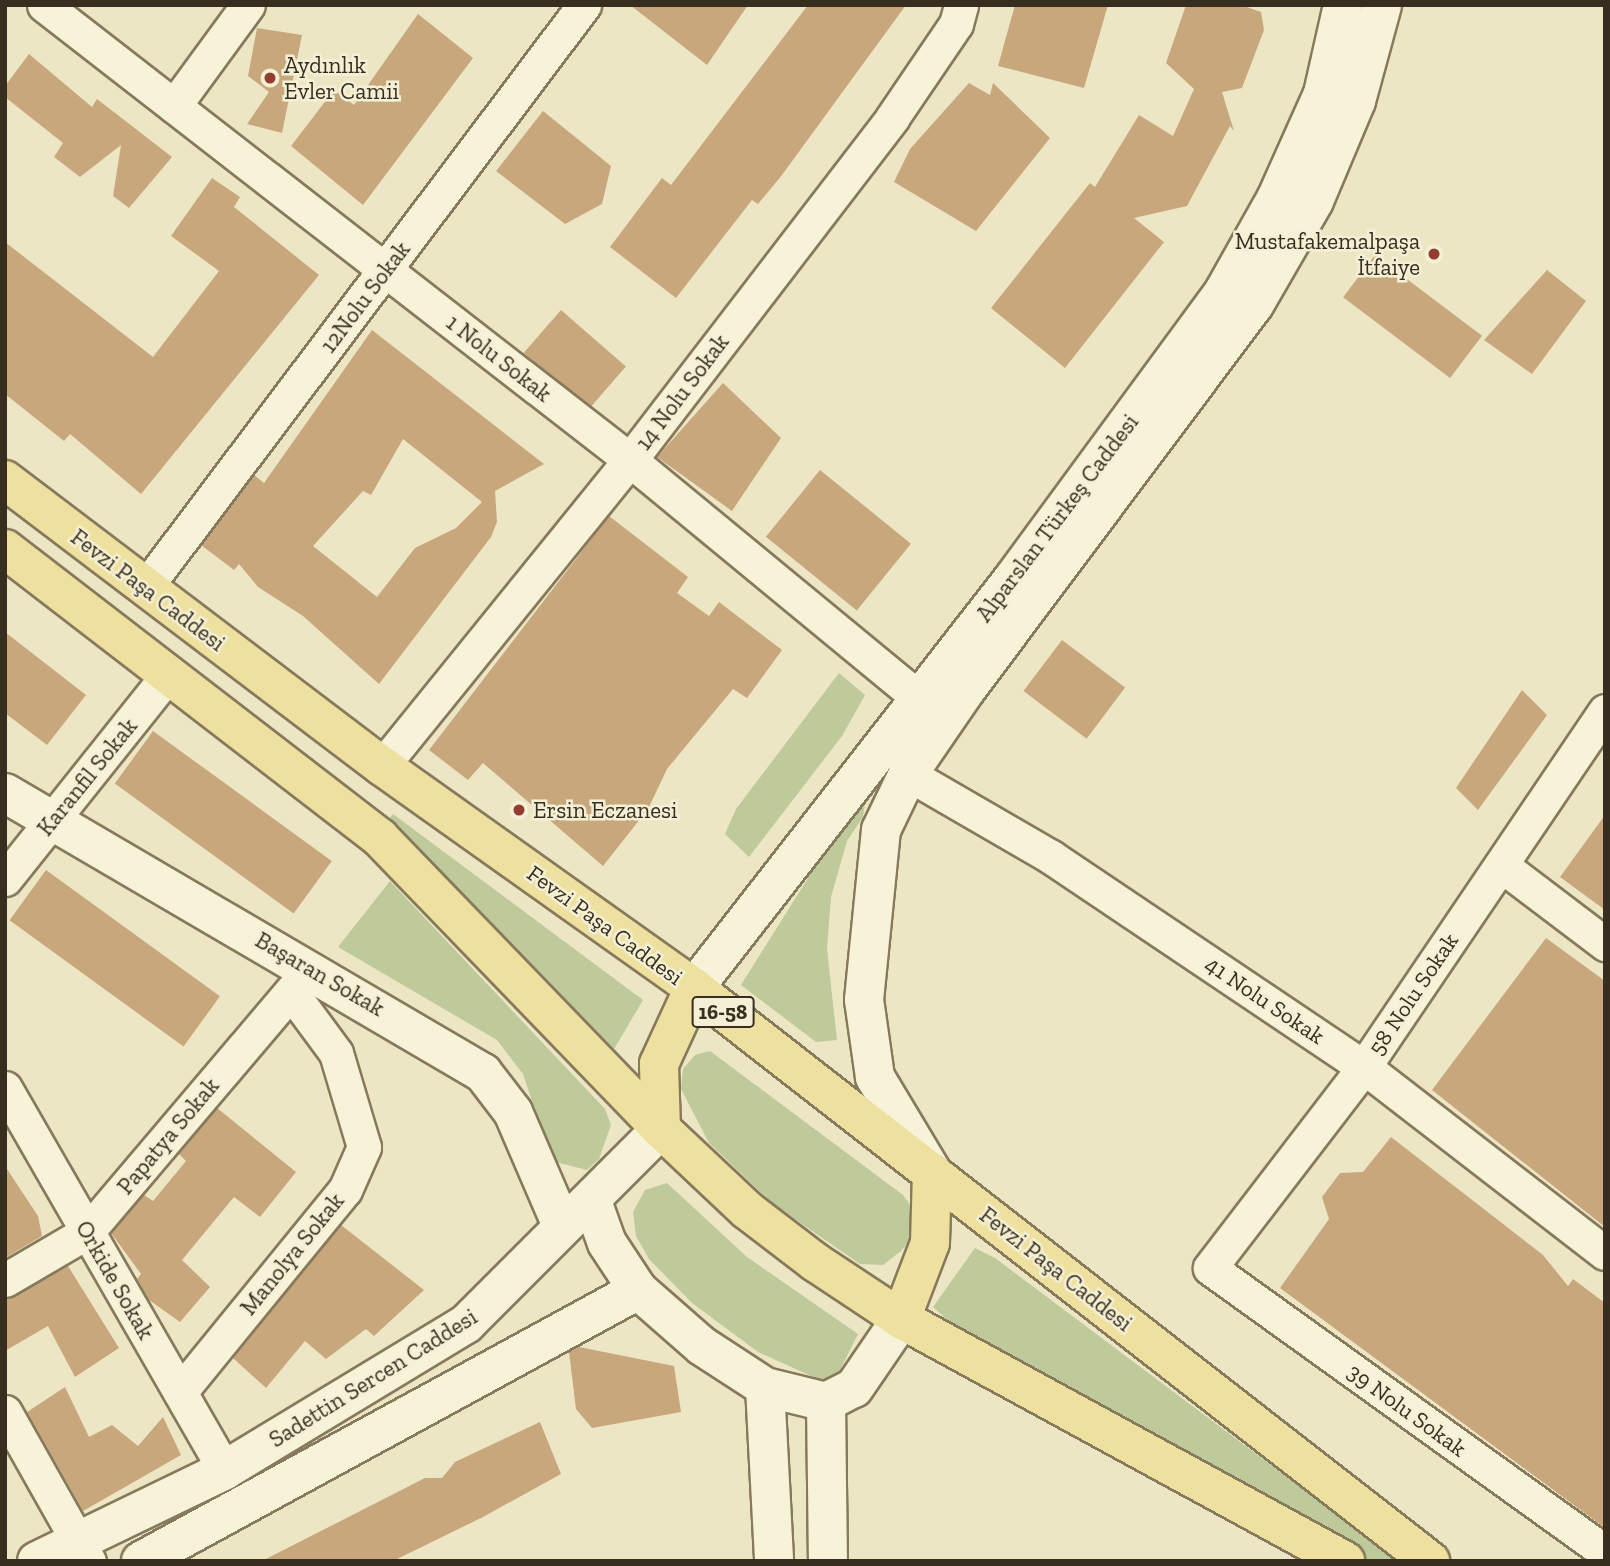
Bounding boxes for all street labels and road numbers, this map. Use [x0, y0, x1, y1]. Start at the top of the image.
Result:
street label: 12Nolu Sokak [314, 236, 416, 358]
street label: 1 Nolu Sokak [441, 308, 557, 408]
street label: 14 Nolu Sokak [629, 329, 735, 455]
street label: Alparslan Türkeş Caddesi [970, 409, 1144, 627]
street label: Fevzi Paşa Caddesi [65, 523, 231, 657]
street label: Karanfil Sokak [31, 713, 143, 841]
street label: Fevzi Paşa Caddesi [522, 859, 688, 991]
street label: Başaran Sokak [251, 926, 389, 1022]
street label: 58 Nolu Sokak [1362, 928, 1464, 1060]
street label: 41 Nolu Sokak [1200, 950, 1330, 1050]
road number: 16-58 [692, 995, 754, 1030]
street label: Papatya Sokak [111, 1072, 225, 1200]
street label: Manolya Sokak [234, 1187, 350, 1321]
street label: Fevzi Paşa Caddesi [974, 1201, 1138, 1337]
street label: Orkide Sokak [70, 1216, 160, 1344]
street label: Sadettin Sercen Caddesi [264, 1303, 482, 1453]
street label: 39 Nolu Sokak [1342, 1358, 1472, 1462]

